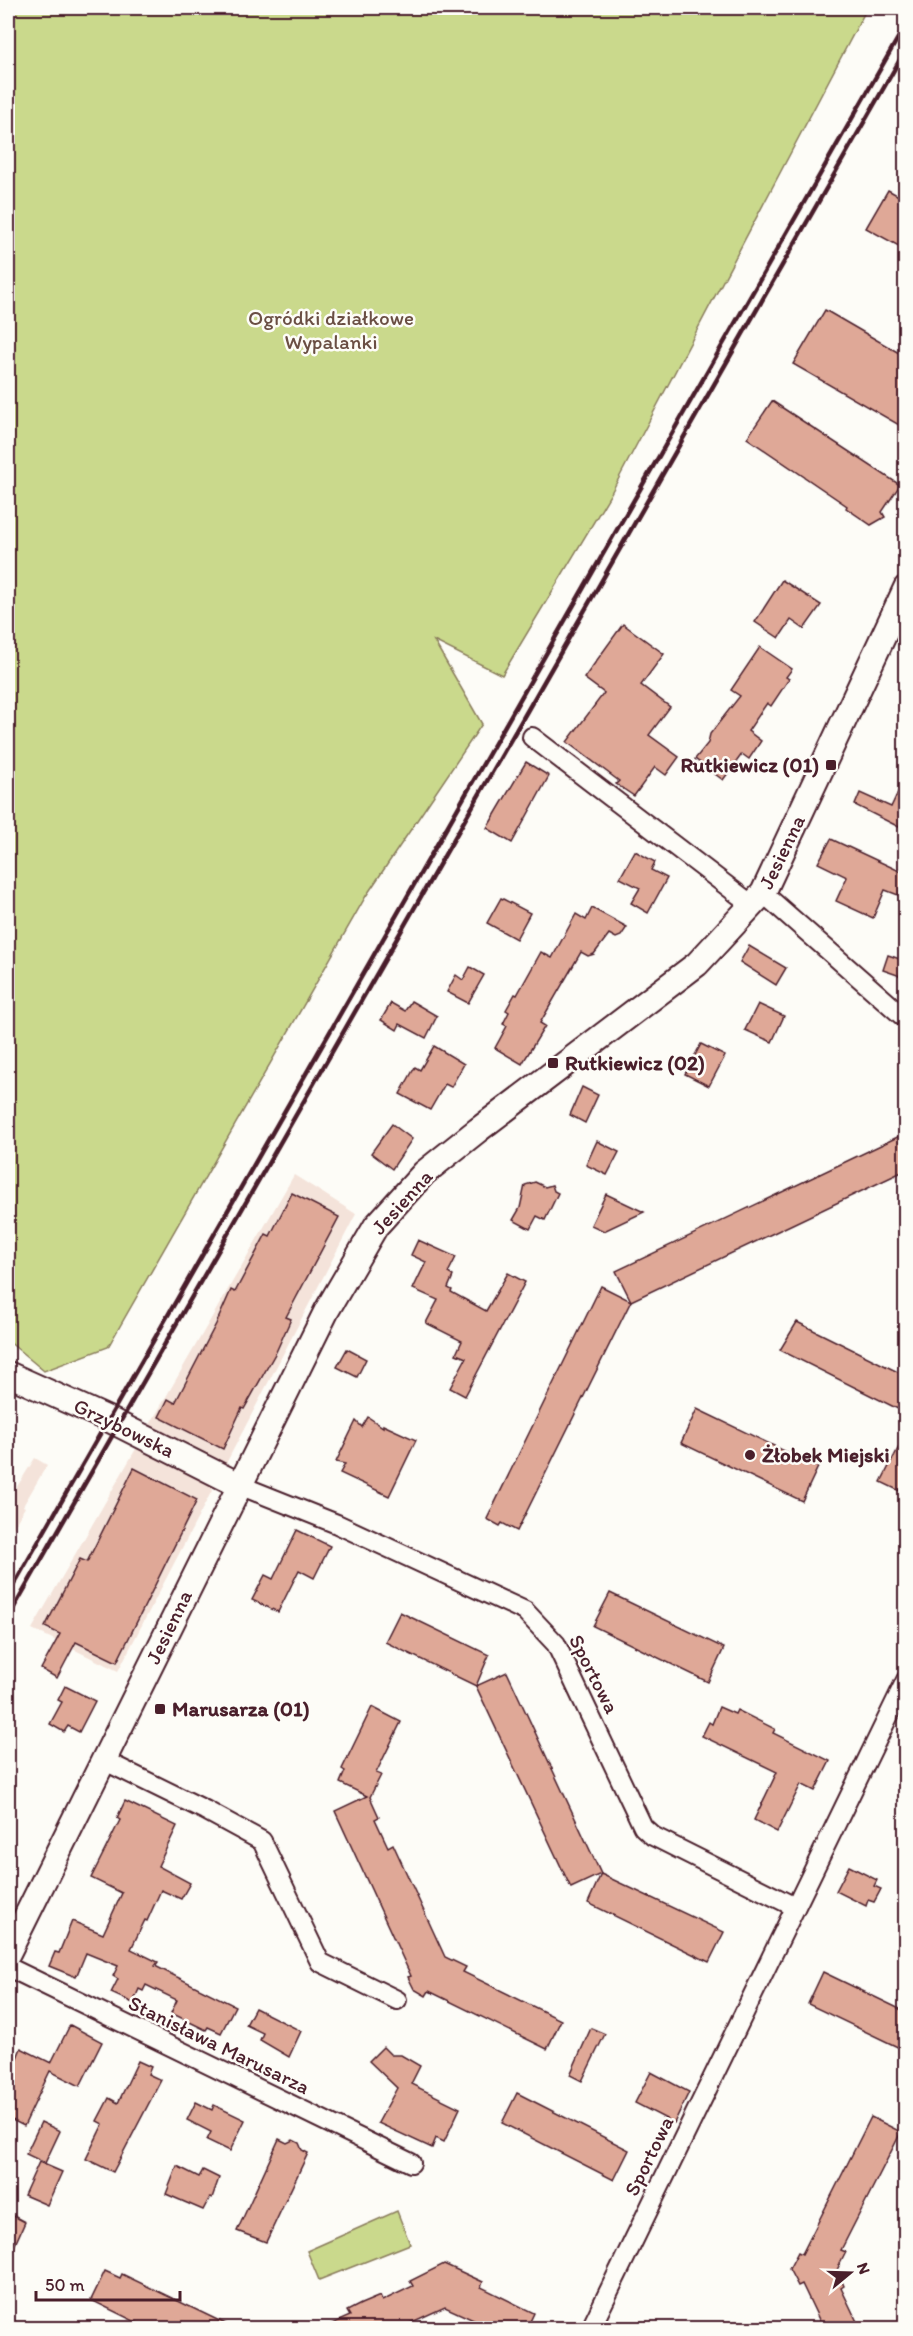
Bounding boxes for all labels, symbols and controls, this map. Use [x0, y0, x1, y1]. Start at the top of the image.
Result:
park label: Ogródki działkowe Wypalanki [248, 305, 414, 354]
place label: Rutkiewicz (01) [680, 752, 819, 778]
marker: Rutkiewicz (01) [824, 758, 838, 772]
street label: Jesienna [753, 811, 810, 893]
place label: Rutkiewicz (02) [565, 1050, 705, 1076]
marker: Rutkiewicz (02) [546, 1056, 560, 1070]
street label: Jesienna [366, 1164, 437, 1239]
street label: Grzybowska [70, 1392, 179, 1463]
place label: Żłobek Miejski [762, 1442, 890, 1468]
marker: Żłobek Miejski [743, 1448, 757, 1462]
street label: Jesienna [140, 1586, 197, 1668]
street label: Sportowa [564, 1630, 625, 1718]
place label: Marusarza (01) [172, 1696, 310, 1722]
marker: Marusarza (01) [153, 1702, 167, 1716]
street label: Stanisława Marusarza [125, 1990, 314, 2099]
street label: Sportowa [619, 2112, 679, 2200]
north arrow [820, 2243, 880, 2303]
text: N [853, 2260, 874, 2276]
scale bar [36, 2264, 180, 2302]
text: 50 m [45, 2274, 85, 2296]

